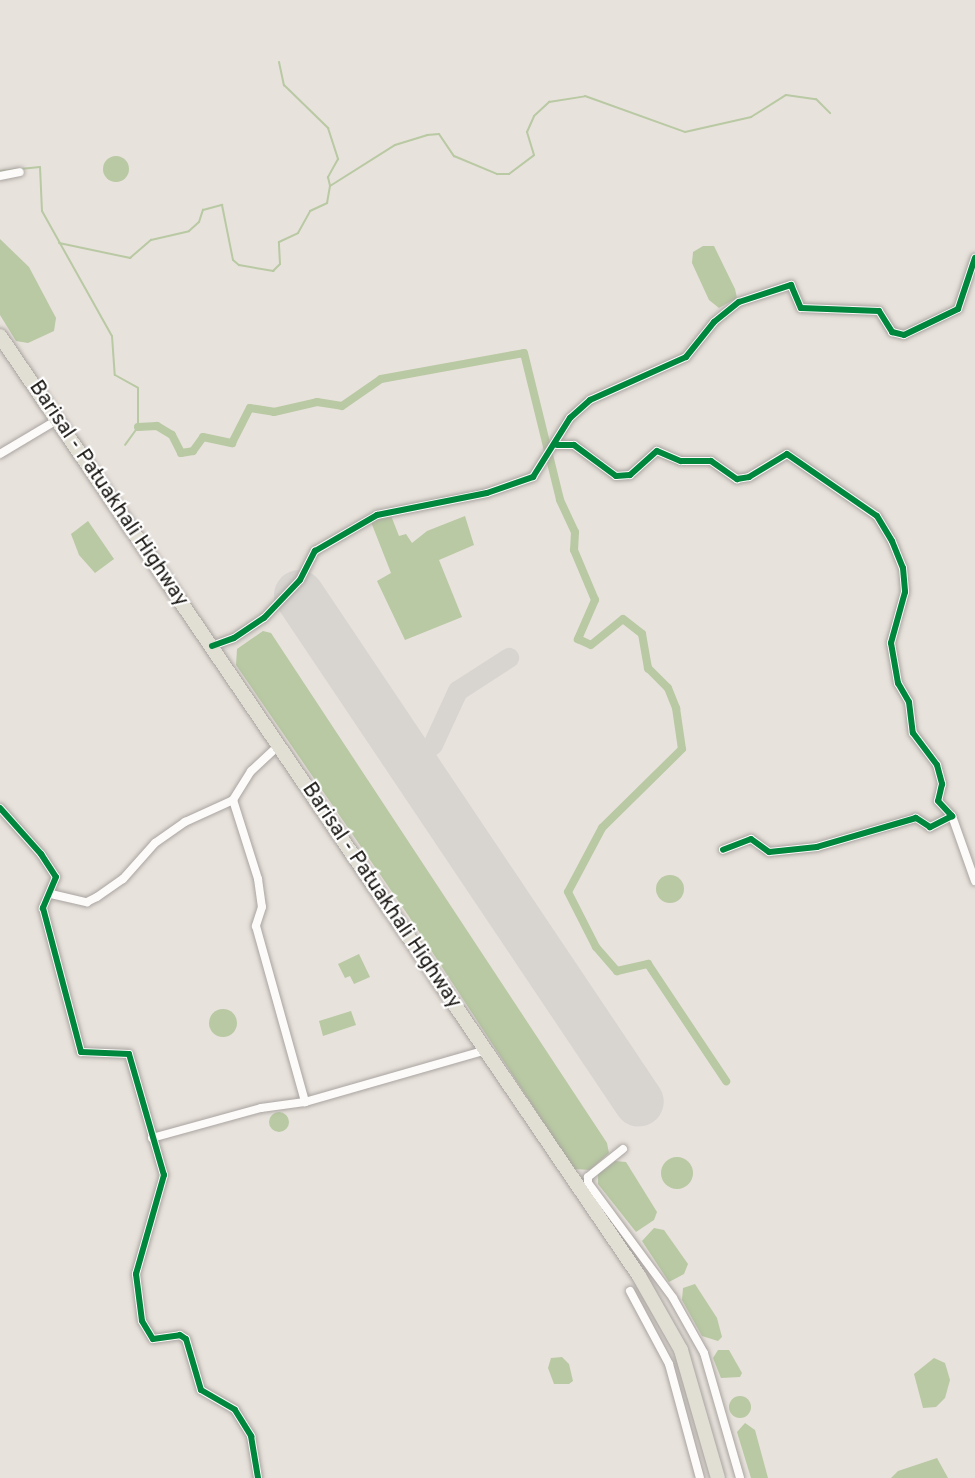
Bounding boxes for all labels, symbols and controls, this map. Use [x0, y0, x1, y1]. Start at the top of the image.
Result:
street label: Barisal - Patuakhali Highway [23, 376, 193, 612]
street label: Barisal - Patuakhali Highway [296, 778, 466, 1014]

